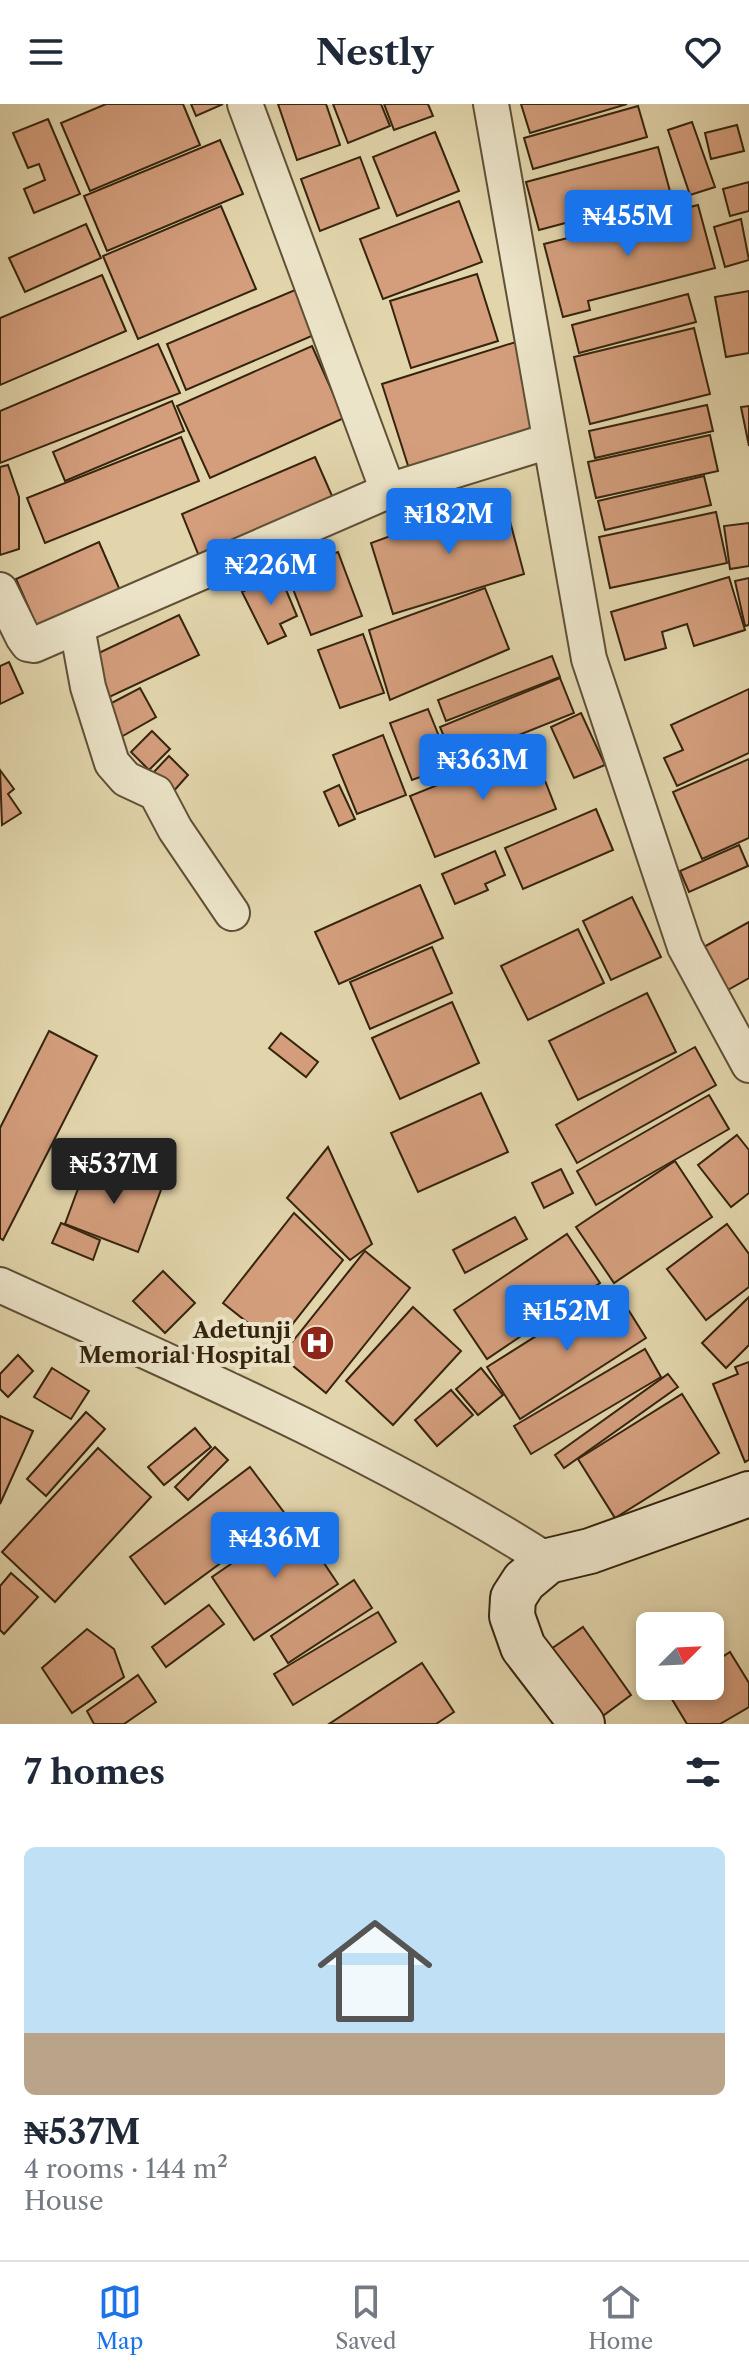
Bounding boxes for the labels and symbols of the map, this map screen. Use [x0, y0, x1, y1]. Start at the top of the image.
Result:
pin: ₦455M [572, 190, 684, 258]
pin: ₦182M [393, 488, 505, 556]
pin: ₦226M [215, 539, 327, 607]
pin: ₦363M [427, 734, 539, 802]
pin: ₦537M [58, 1138, 170, 1206]
pin: ₦152M [511, 1285, 623, 1353]
place label: Adetunji Memorial Hospital [79, 1317, 291, 1369]
hospital icon: Adetunji Memorial Hospital [298, 1324, 336, 1362]
pin: ₦436M [219, 1512, 331, 1580]
north arrow [636, 1612, 724, 1700]

